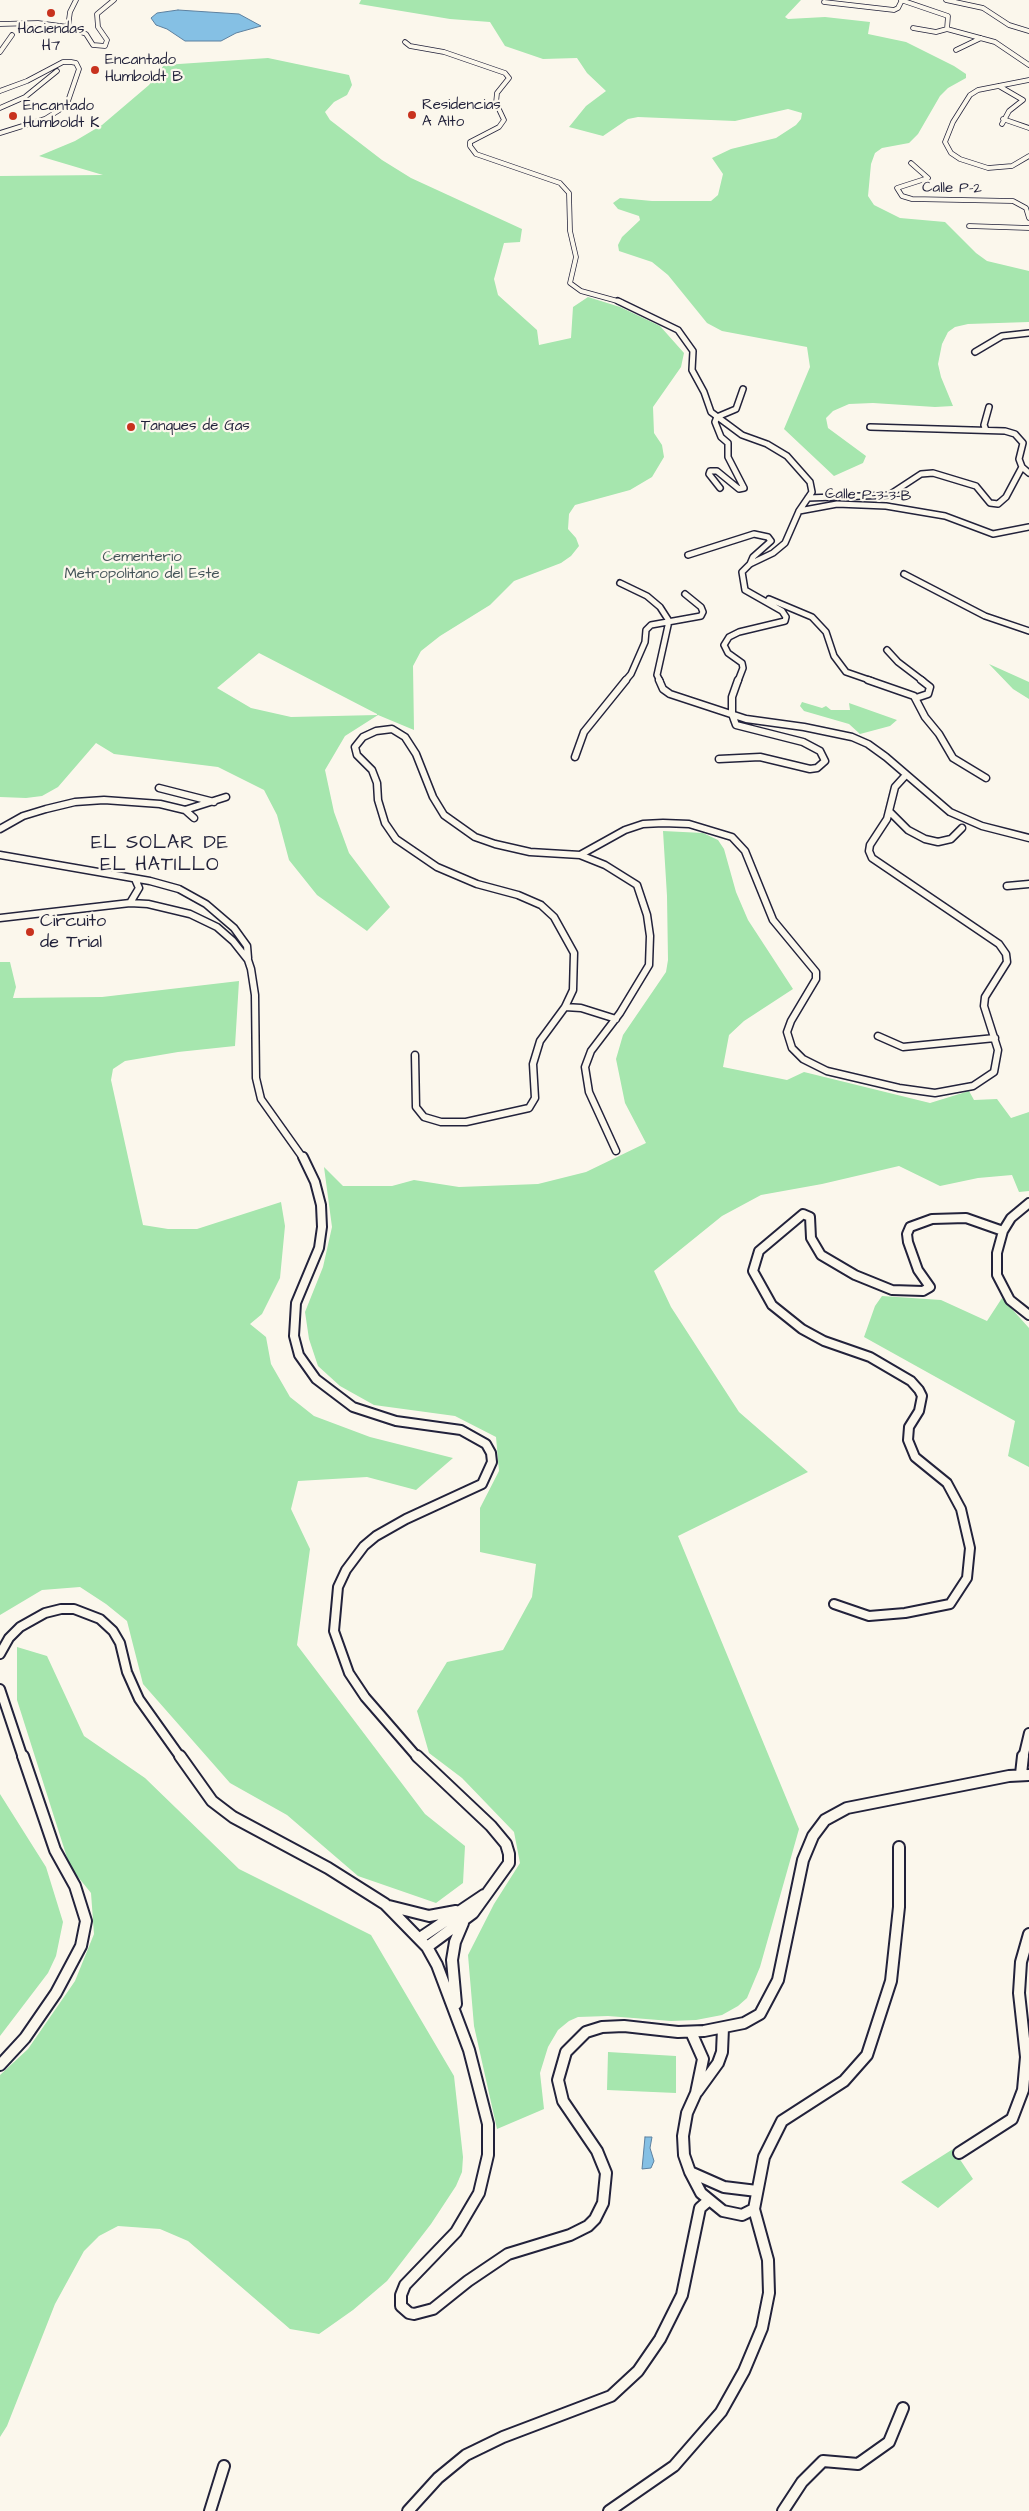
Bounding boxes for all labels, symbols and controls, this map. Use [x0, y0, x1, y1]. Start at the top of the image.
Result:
marker: Haciendas H7 [45, 7, 57, 19]
place label: Haciendas H7 [18, 21, 84, 56]
place label: Encantado Humboldt B [105, 52, 183, 87]
marker: Encantado Humboldt B [89, 64, 101, 76]
place label: Residencias A Alto [422, 97, 501, 132]
place label: Encantado Humboldt K [23, 98, 99, 133]
marker: Residencias A Alto [406, 109, 418, 121]
marker: Encantado Humboldt K [7, 110, 19, 122]
street label: Calle P-2 [922, 179, 982, 199]
place label: Tanques de Gas [141, 418, 250, 436]
marker: Tanques de Gas [125, 421, 137, 433]
street label: Calle P-3-3-B [824, 485, 912, 507]
park label: Cementerio Metropolitano del Este [64, 549, 220, 584]
district label: EL SOLAR DE EL HATILLO [90, 833, 230, 877]
place label: Circuito de Trial [40, 911, 106, 954]
marker: Circuito de Trial [24, 926, 36, 938]

